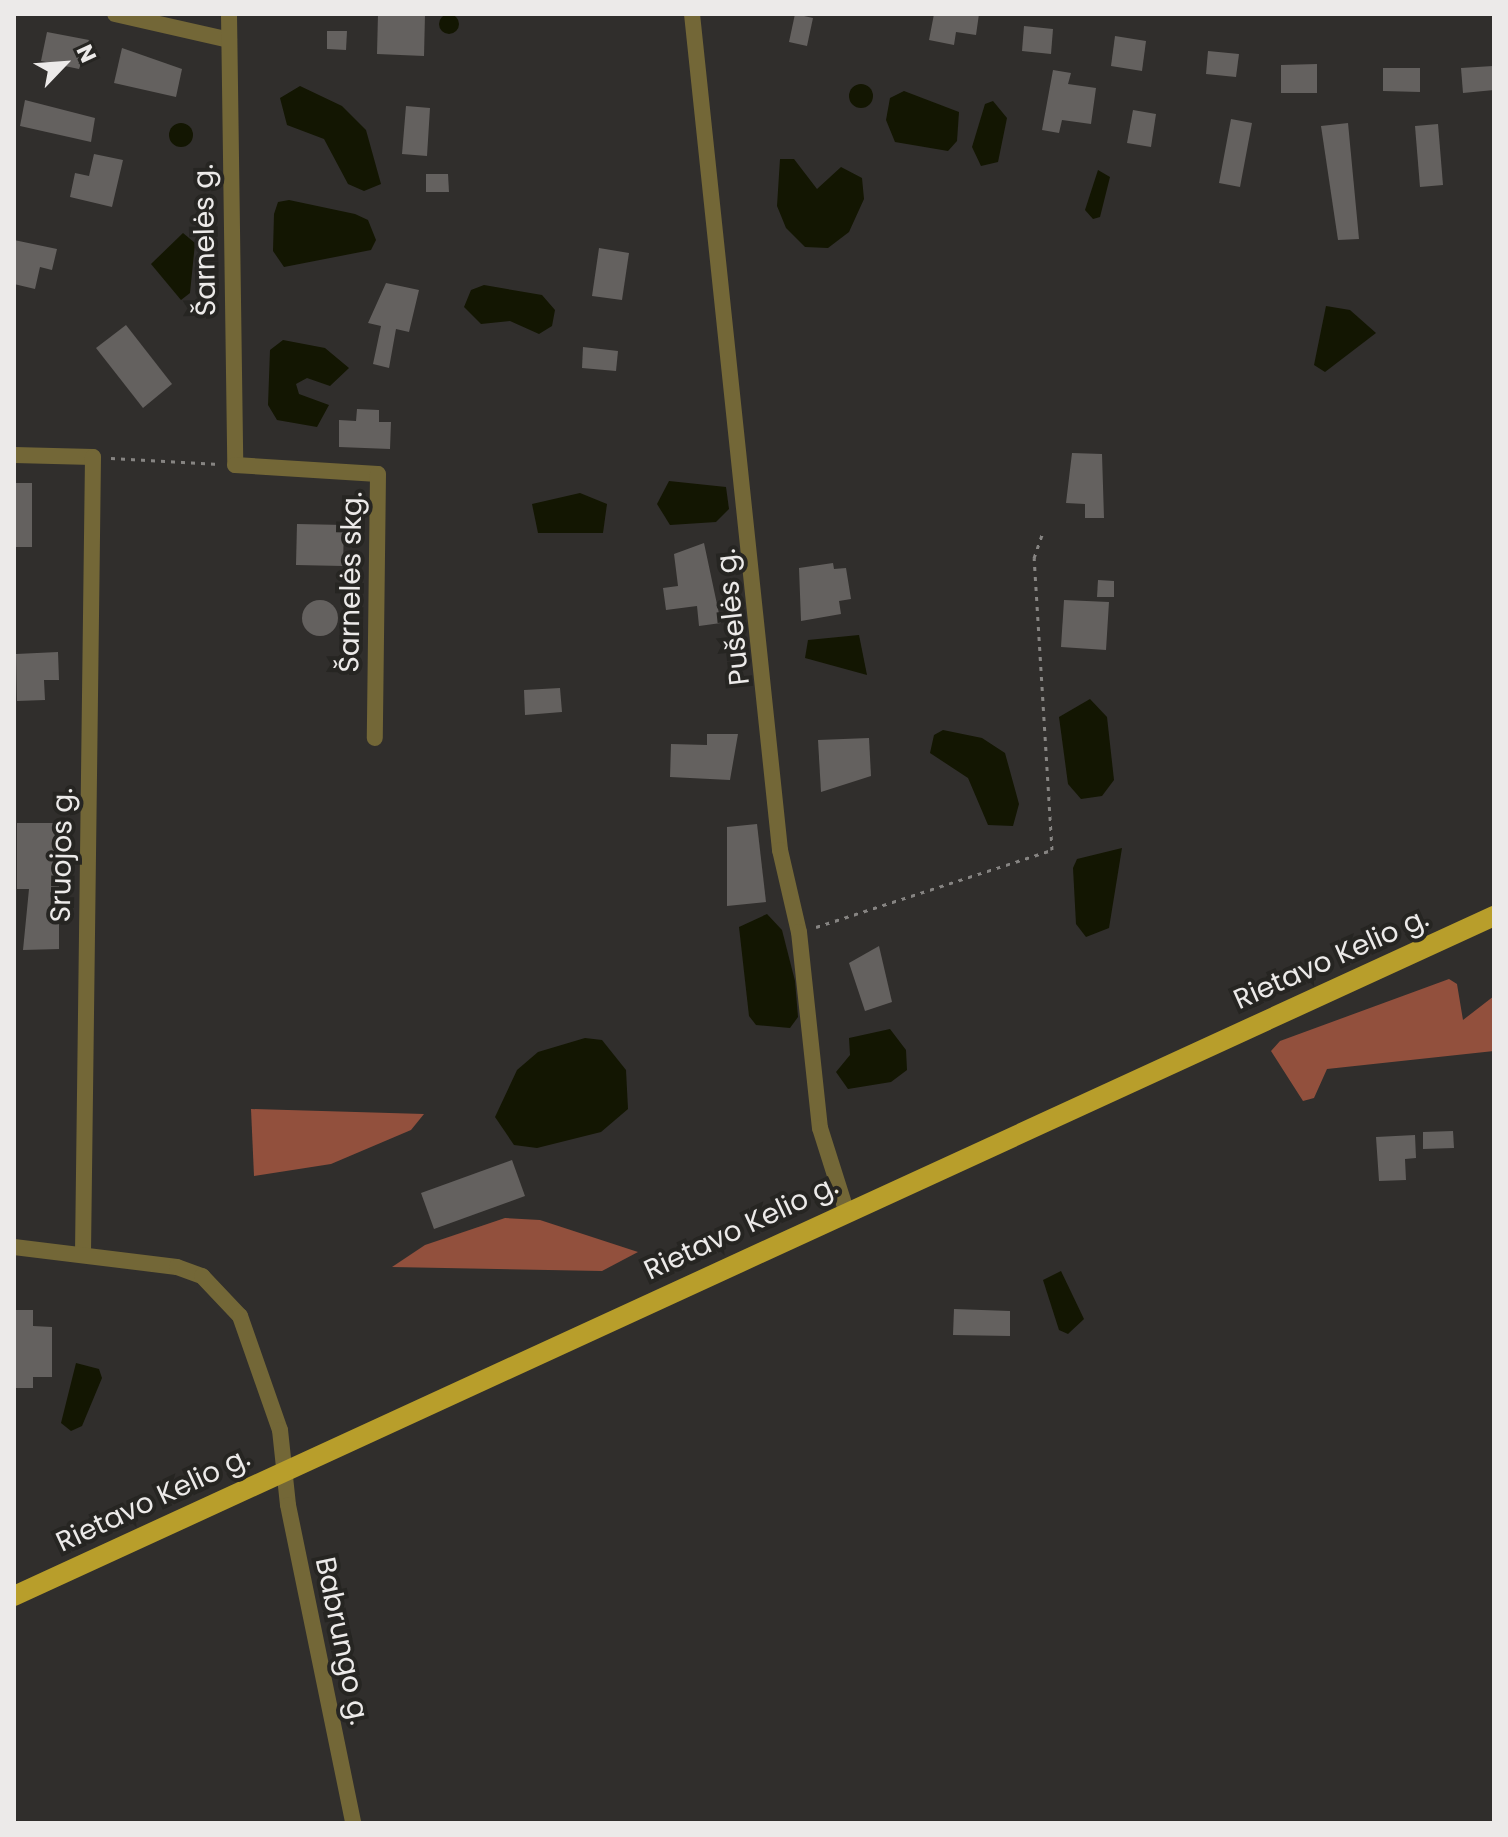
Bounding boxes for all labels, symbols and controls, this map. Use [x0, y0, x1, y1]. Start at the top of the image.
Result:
north arrow [24, 24, 104, 104]
text: N [69, 40, 104, 68]
street label: Šarnelės g. [187, 164, 223, 316]
street label: Šarnelės skg. [333, 491, 369, 673]
street label: Pušelės g. [709, 547, 757, 687]
street label: Sruojos g. [44, 787, 80, 923]
street label: Rietavo Kelio g. [1228, 901, 1434, 1017]
street label: Rietavo Kelio g. [639, 1168, 843, 1288]
street label: Rietavo Kelio g. [51, 1440, 255, 1560]
street label: Babrungo g. [308, 1554, 376, 1728]

